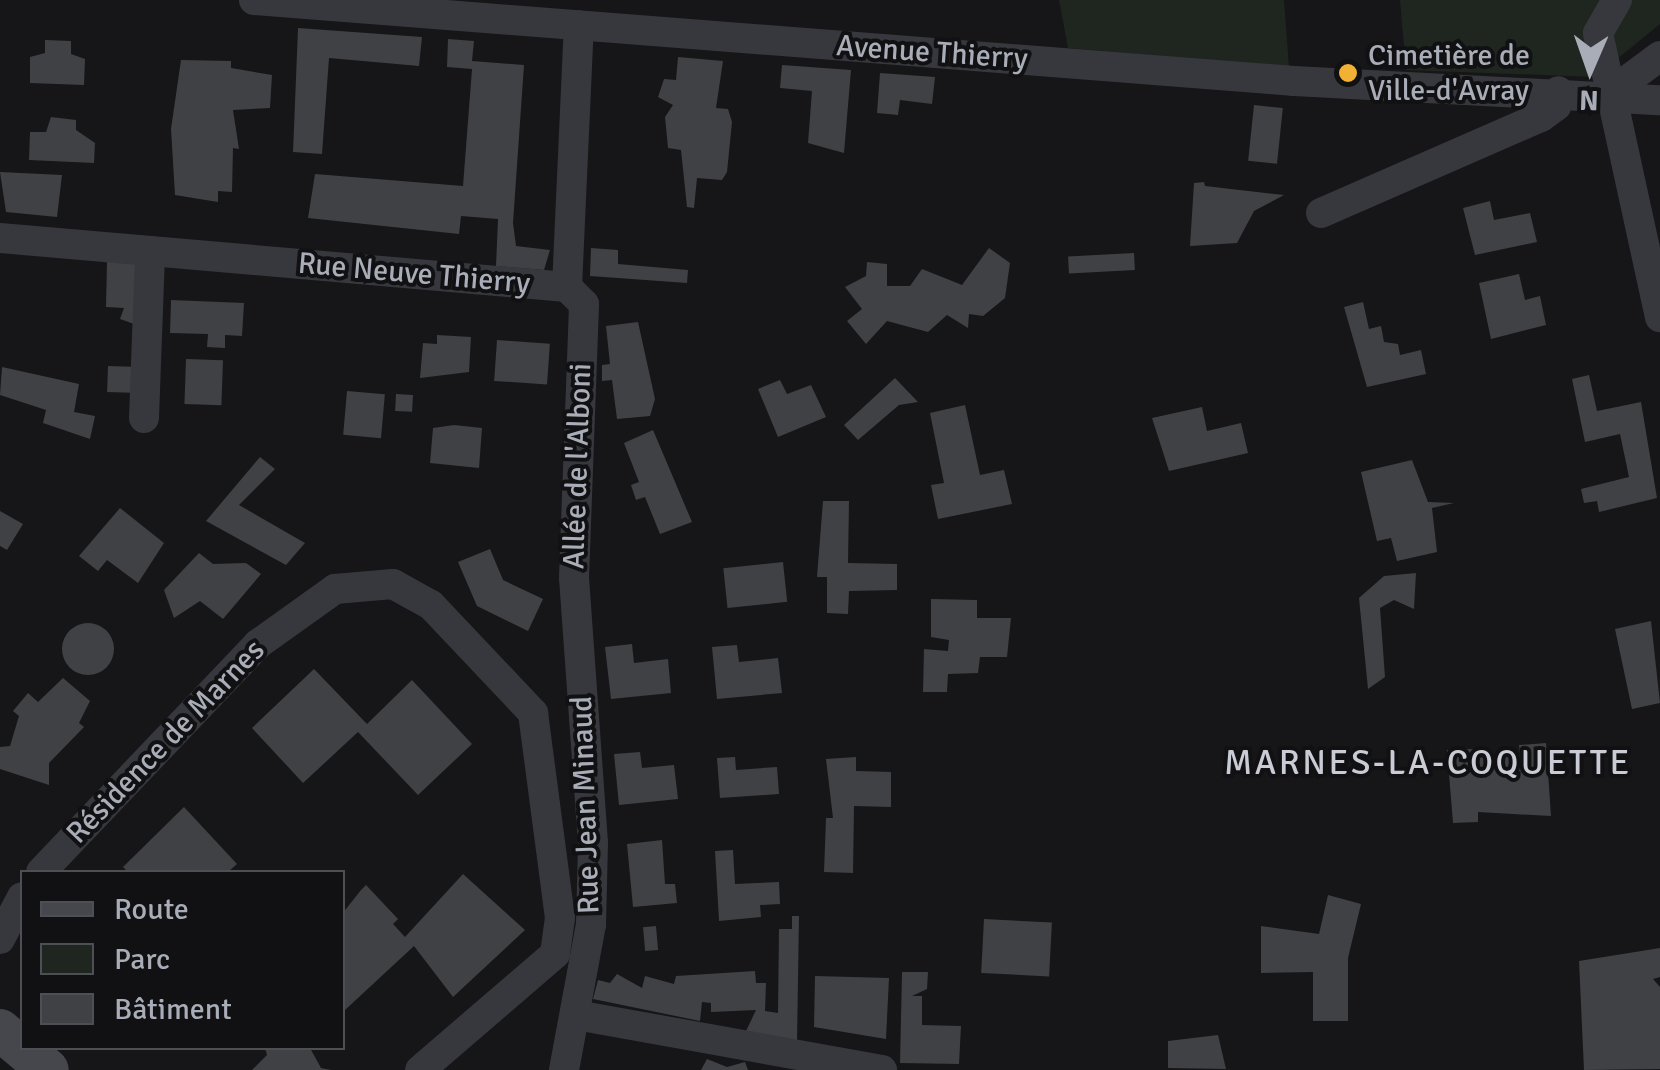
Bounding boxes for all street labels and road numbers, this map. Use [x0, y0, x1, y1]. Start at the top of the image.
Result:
street label: Avenue Thierry [835, 28, 1029, 78]
street label: Rue Neuve Thierry [296, 246, 532, 302]
street label: Allée de l'Alboni [556, 362, 600, 570]
street label: Résidence de Marnes [60, 633, 272, 851]
street label: Rue Jean Minaud [564, 695, 608, 915]

